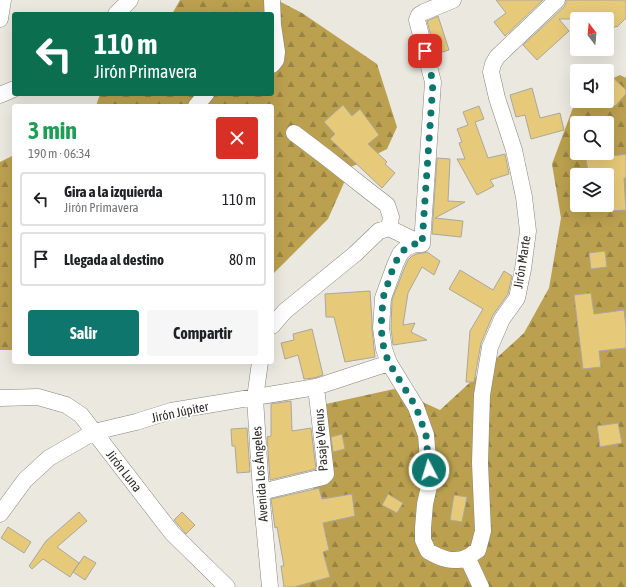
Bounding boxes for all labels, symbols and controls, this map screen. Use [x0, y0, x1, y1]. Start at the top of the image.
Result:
north arrow [570, 12, 614, 56]
map controls [570, 12, 614, 212]
icon: left [28, 28, 80, 80]
text: 110 m [94, 28, 157, 60]
pin [408, 34, 442, 68]
icon: arrive [414, 40, 436, 62]
text: Jirón Primavera [94, 61, 197, 82]
button: sound [570, 64, 614, 108]
button: search [570, 116, 614, 160]
text: 3 min [28, 117, 77, 144]
button: close [216, 117, 258, 159]
text: 190 m · 06:34 [28, 146, 91, 161]
button: layers [570, 168, 614, 212]
text: Gira a la izquierda [64, 183, 162, 200]
icon: left [30, 188, 52, 210]
text: 110 m [222, 191, 256, 208]
text: Jirón Primavera [64, 200, 139, 215]
street label: Jirón Marte [510, 234, 534, 289]
icon: arrive [30, 248, 52, 270]
text: Llegada al destino [64, 251, 164, 268]
text: 80 m [229, 251, 256, 268]
button: Salir [28, 310, 139, 356]
button: Compartir [147, 310, 258, 356]
street label: Jirón Júpiter [150, 399, 210, 425]
street label: Pasaje Venus [311, 408, 331, 472]
street label: Avenida Los Ángeles [249, 425, 271, 522]
street label: Jirón Luna [103, 447, 145, 495]
position arrow [408, 449, 450, 491]

